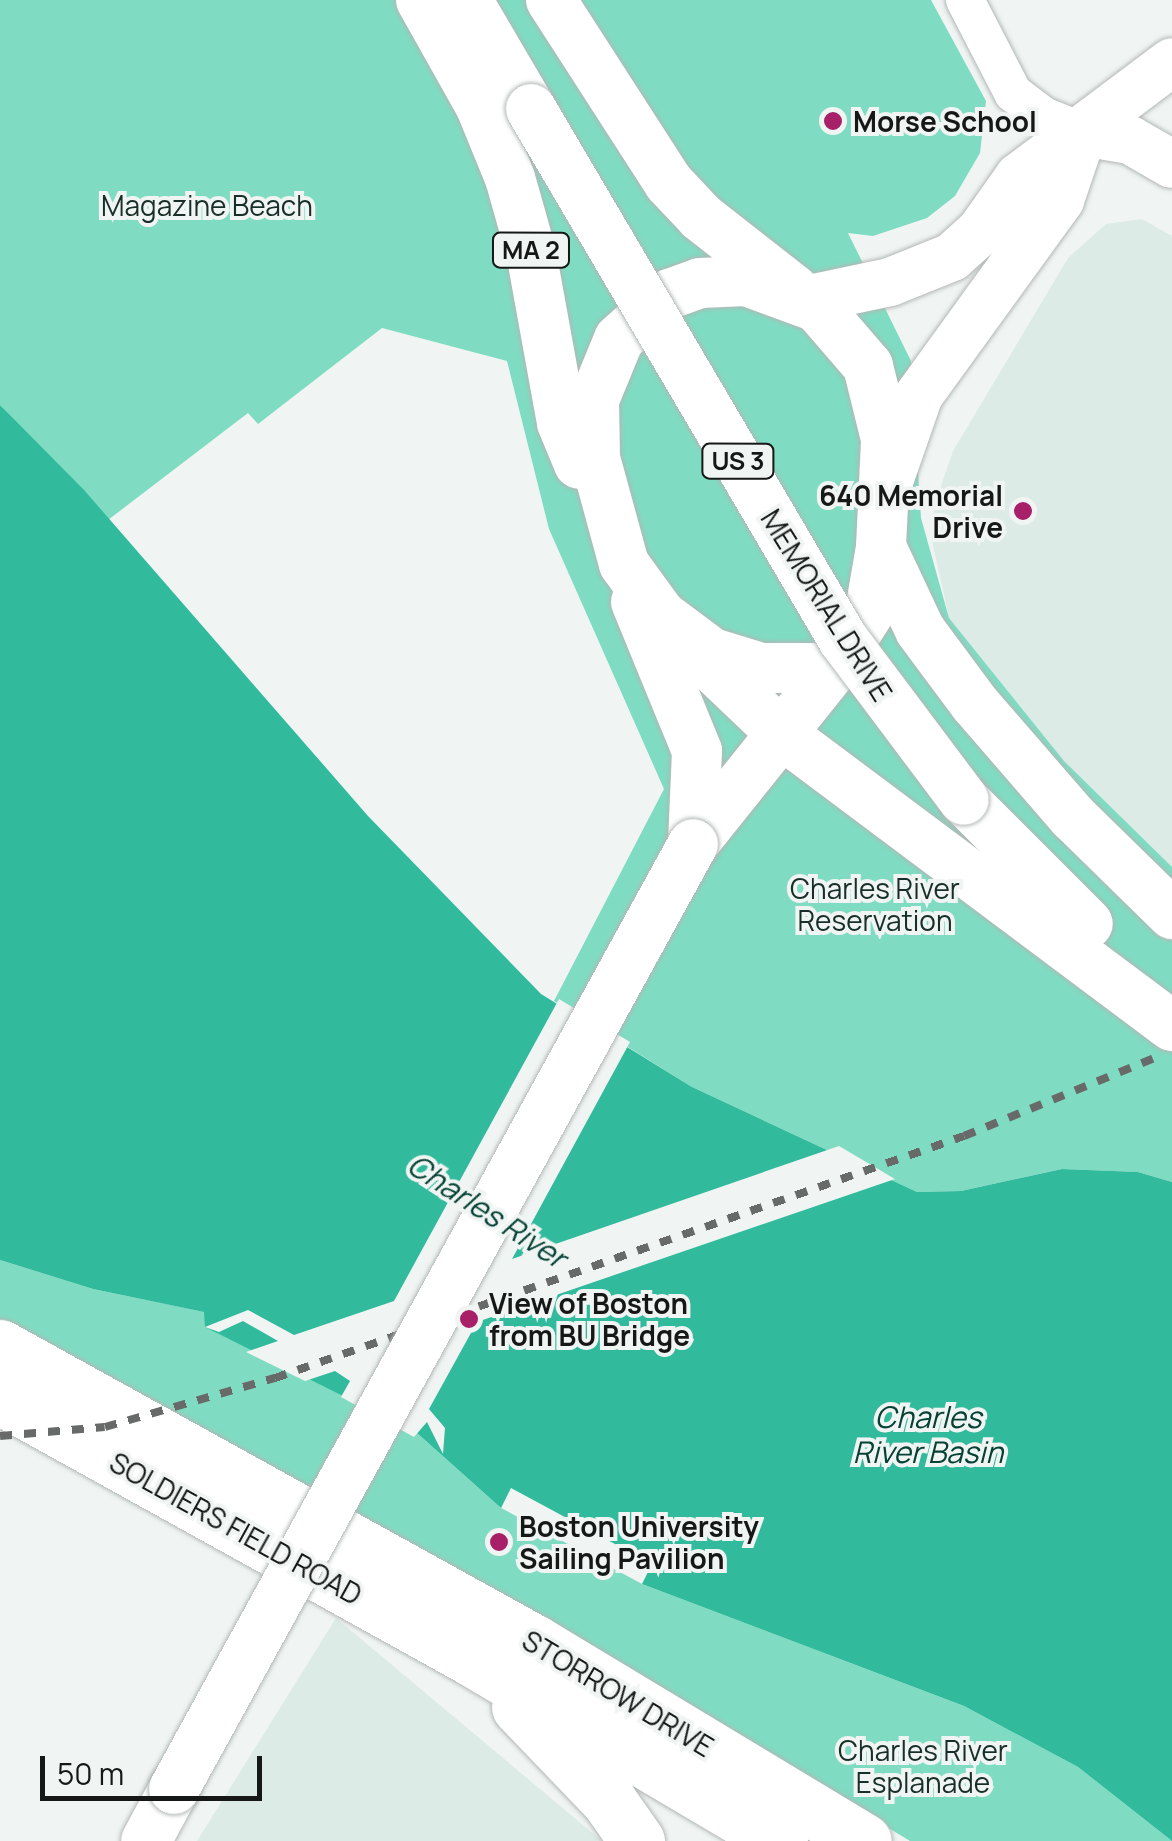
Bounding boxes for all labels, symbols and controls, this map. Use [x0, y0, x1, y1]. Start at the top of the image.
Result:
place label: Morse School [853, 104, 1037, 138]
marker: Morse School [822, 110, 844, 132]
park label: Magazine Beach [101, 188, 313, 222]
road number: MA 2 [491, 230, 571, 270]
road number: US 3 [700, 441, 776, 481]
place label: 640 Memorial Drive [819, 478, 1003, 544]
marker: 640 Memorial Drive [1012, 500, 1034, 522]
street label: MEMORIAL DRIVE [754, 502, 900, 708]
park label: Charles River Reservation [790, 871, 960, 937]
water label: Charles River [401, 1146, 573, 1276]
place label: View of Boston from BU Bridge [489, 1286, 690, 1352]
marker: View of Boston from BU Bridge [458, 1308, 480, 1330]
water label: Charles River Basin [853, 1399, 1003, 1470]
street label: SOLDIERS FIELD ROAD [104, 1445, 368, 1611]
place label: Boston University Sailing Pavilion [519, 1509, 759, 1575]
marker: Boston University Sailing Pavilion [488, 1531, 510, 1553]
street label: STORROW DRIVE [517, 1623, 719, 1763]
park label: Charles River Esplanade [838, 1733, 1008, 1799]
scale bar [45, 1736, 268, 1798]
text: 50 m [57, 1753, 124, 1794]

